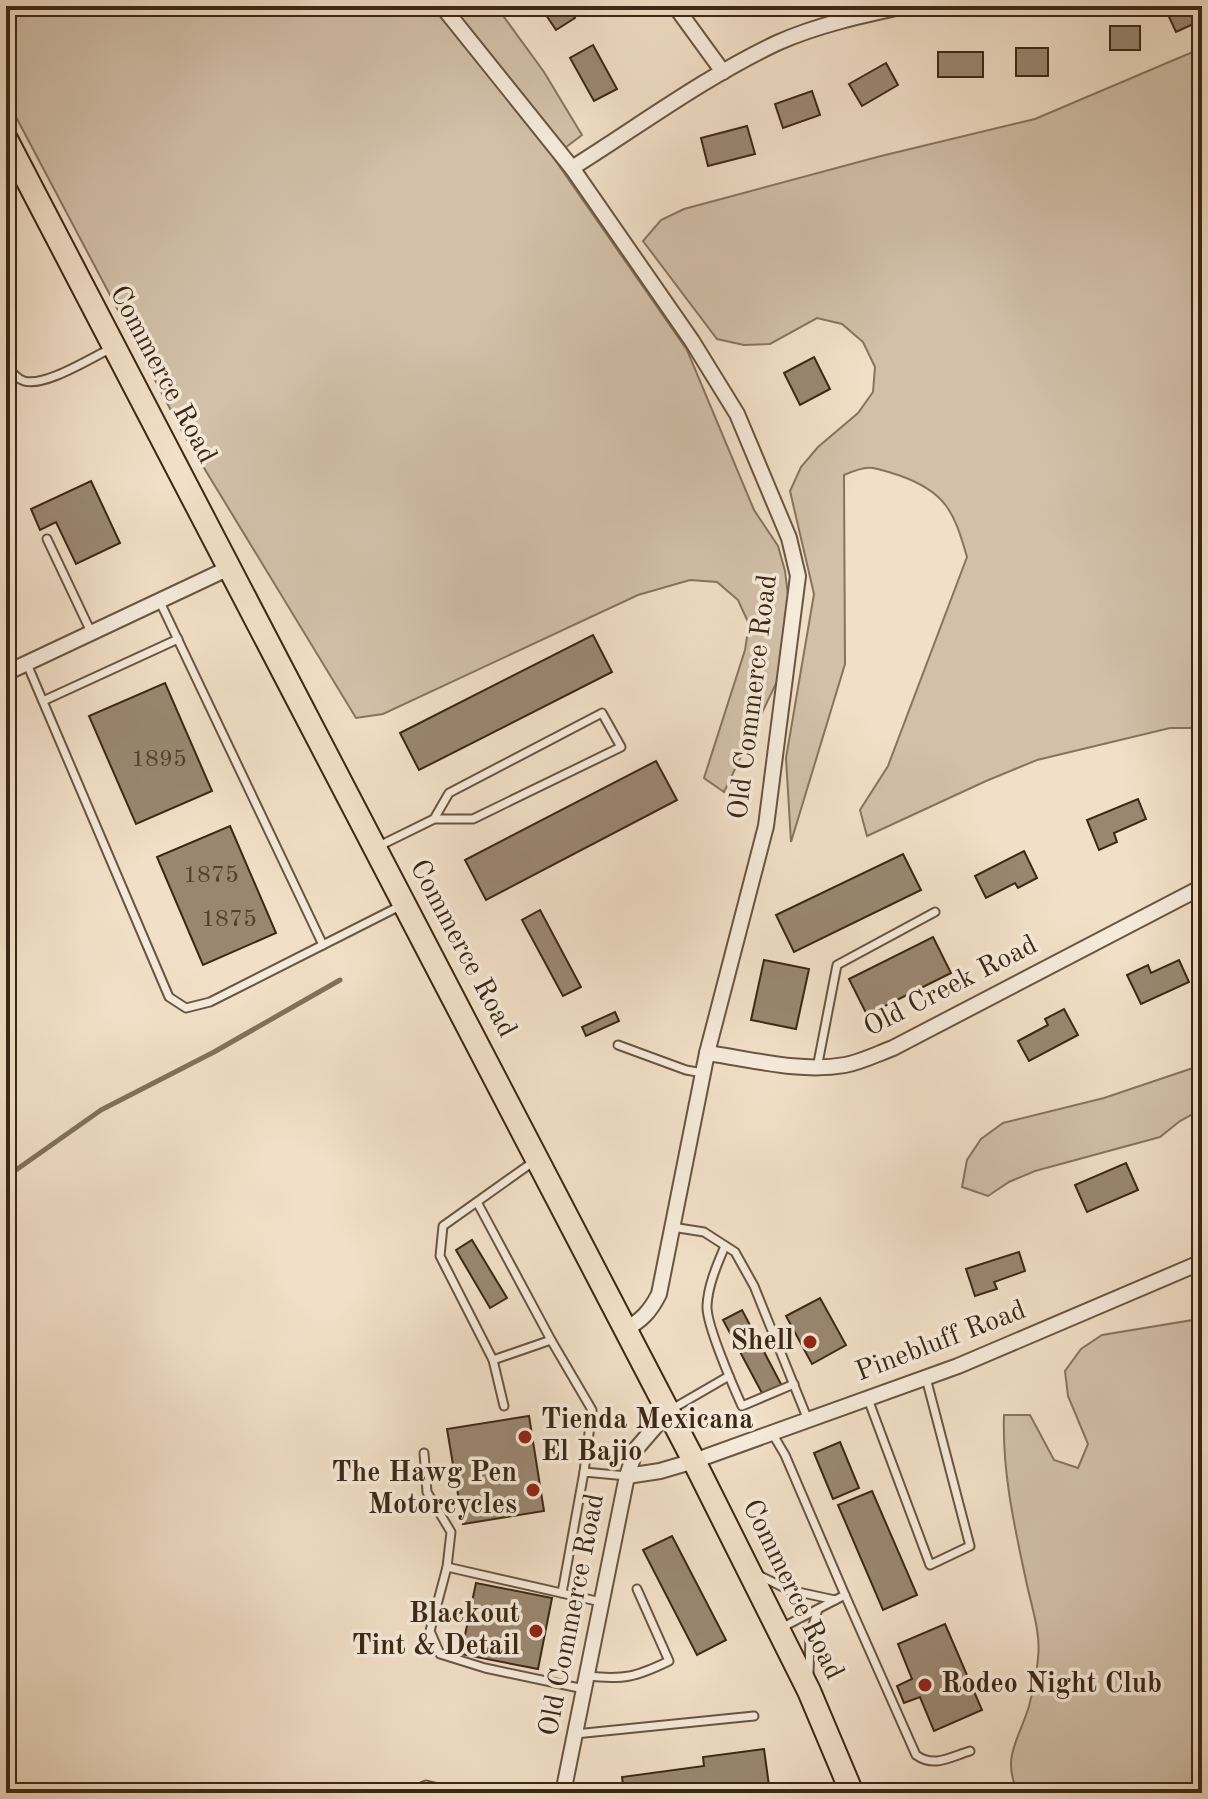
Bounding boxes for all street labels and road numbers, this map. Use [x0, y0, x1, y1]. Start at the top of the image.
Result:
street label: Commerce Road [103, 282, 221, 468]
street label: Old Commerce Road [725, 573, 783, 821]
street label: Commerce Road [403, 856, 521, 1042]
street label: Old Creek Road [860, 931, 1042, 1043]
street label: Pinebluff Road [852, 1297, 1030, 1387]
street label: Old Commerce Road [536, 1491, 610, 1739]
street label: Commerce Road [736, 1495, 848, 1685]

